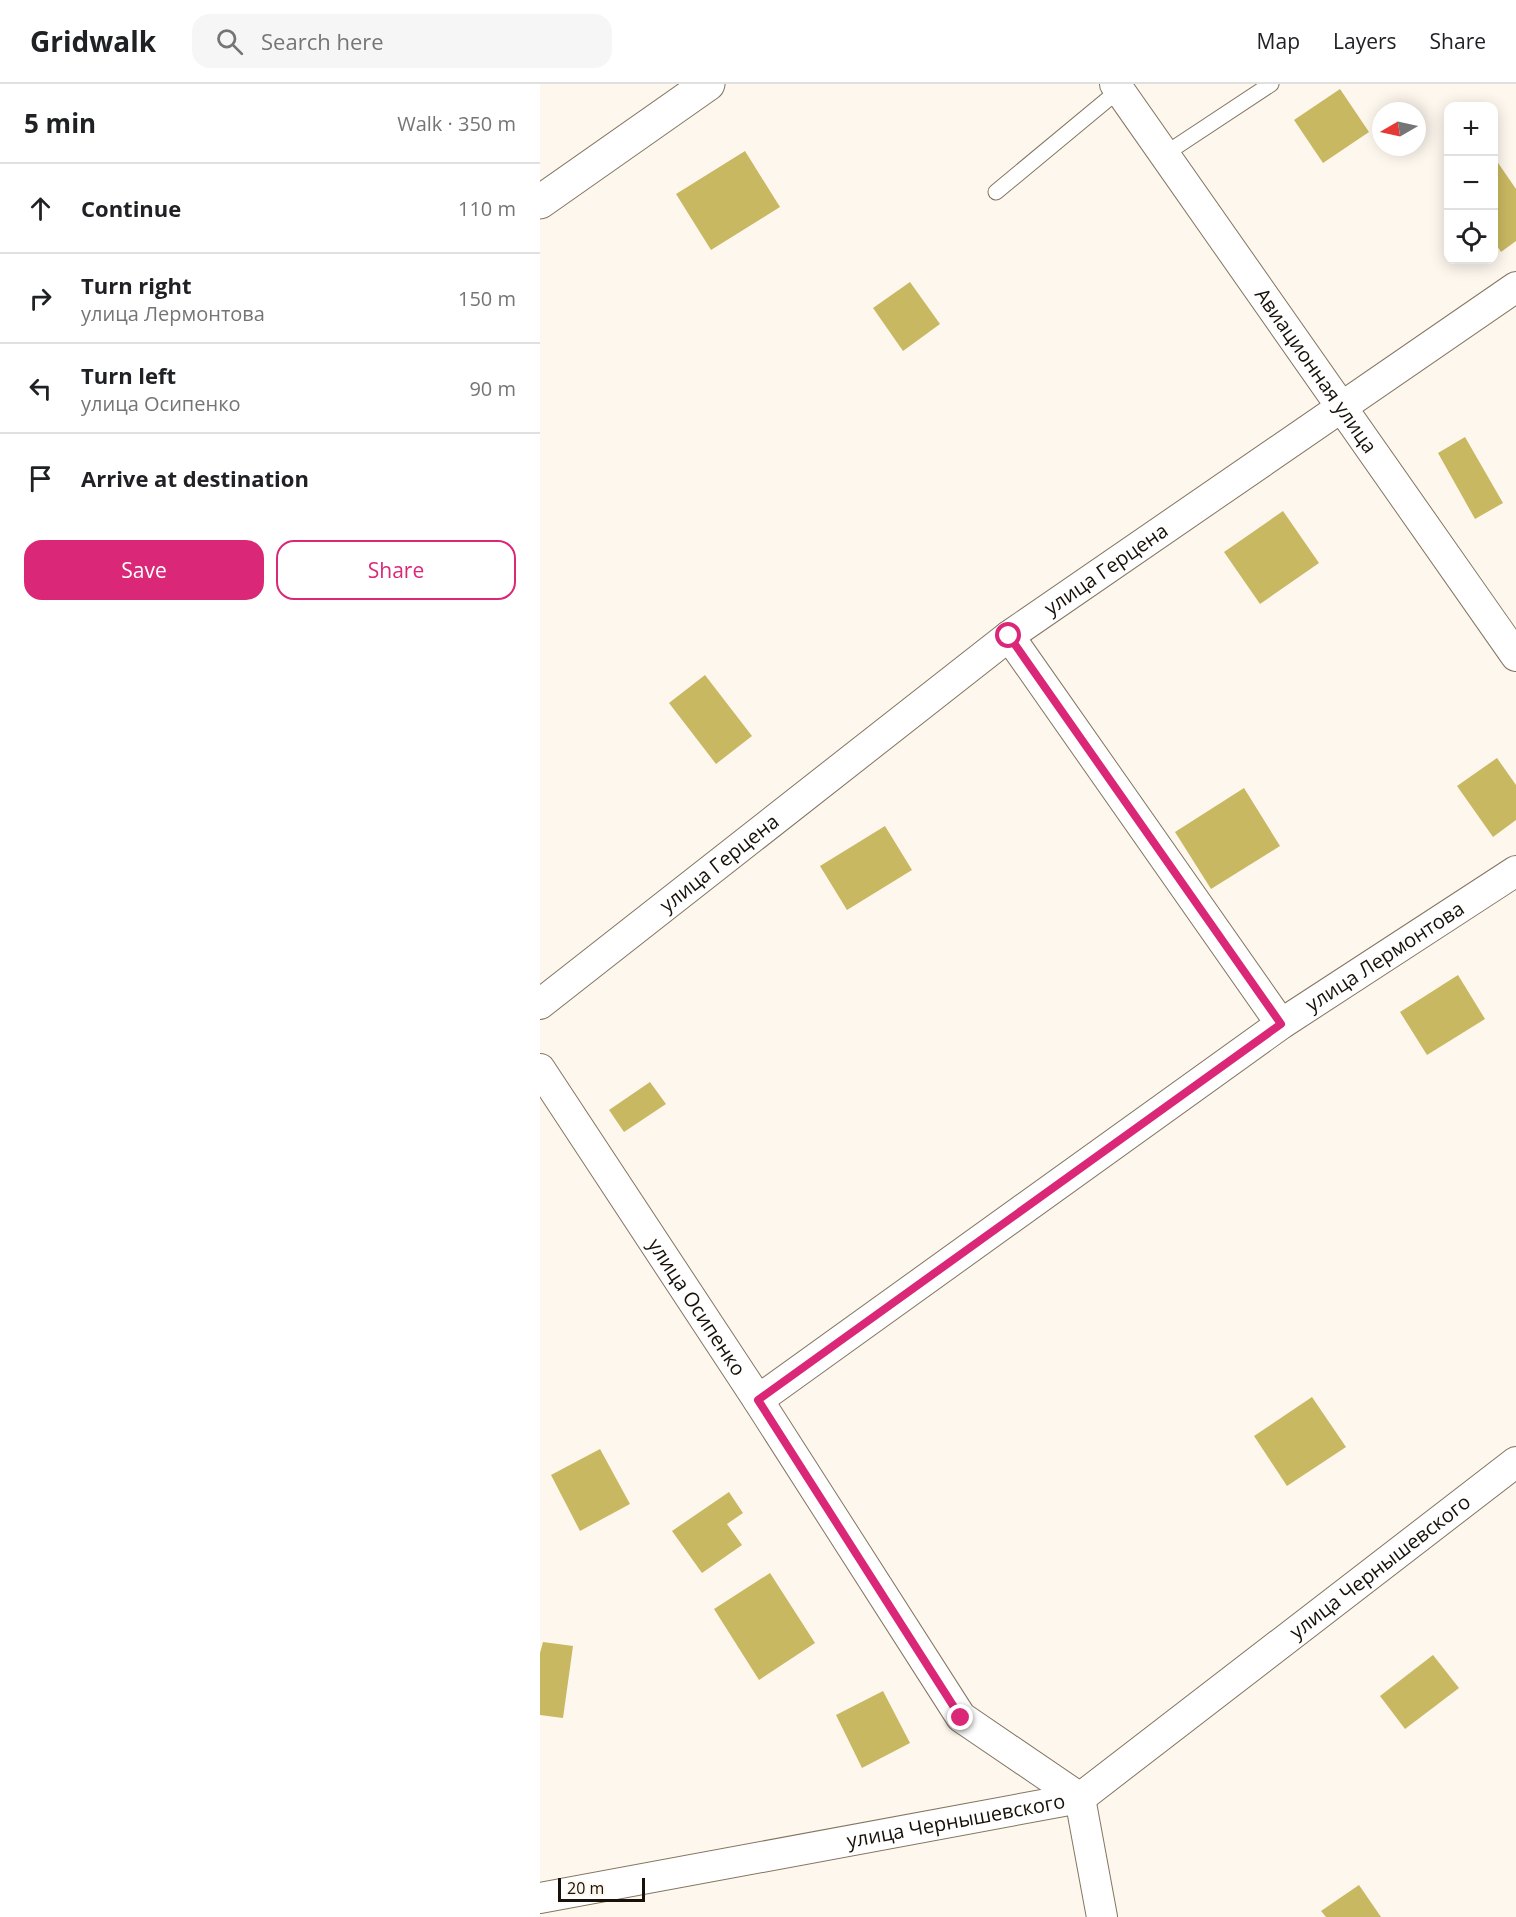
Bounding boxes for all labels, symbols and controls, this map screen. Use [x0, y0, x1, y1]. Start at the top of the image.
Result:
search box [192, 14, 612, 68]
text: Gridwalk [30, 22, 156, 60]
icon: search [213, 25, 246, 58]
text: Search here [261, 26, 384, 56]
text: Map [1257, 27, 1300, 55]
text: Layers [1333, 27, 1397, 55]
text: Share [1430, 27, 1486, 55]
north arrow [1372, 102, 1426, 156]
map controls [1444, 102, 1498, 264]
button: + [1444, 102, 1498, 156]
text: 5 min [24, 105, 96, 141]
text: Walk · 350 m [397, 110, 516, 137]
button: − [1444, 156, 1498, 210]
icon: ahead [24, 192, 57, 225]
text: Continue [81, 193, 181, 223]
text: 110 m [458, 195, 516, 222]
button: locate [1444, 210, 1498, 264]
text: Turn right [81, 270, 192, 300]
icon: right [24, 282, 57, 315]
street label: Авиационная улица [1249, 282, 1384, 458]
text: 150 m [458, 285, 516, 312]
text: улица Лермонтова [81, 300, 265, 327]
text: Turn left [81, 360, 176, 390]
icon: left [24, 372, 57, 405]
text: 90 m [469, 375, 516, 402]
text: улица Осипенко [81, 390, 241, 417]
icon: arrive [24, 462, 57, 495]
text: Arrive at destination [81, 463, 309, 493]
street label: улица Герцена [1039, 517, 1173, 621]
button: Save [24, 540, 264, 600]
button: Share [276, 540, 516, 600]
route start [995, 622, 1021, 648]
street label: улица Герцена [654, 808, 784, 918]
street label: улица Лермонтова [1300, 894, 1469, 1018]
street label: улица Осипенко [642, 1233, 752, 1381]
street label: улица Чернышевского [1284, 1488, 1476, 1645]
route end [947, 1704, 973, 1730]
street label: улица Чернышевского [844, 1787, 1067, 1854]
scale bar [558, 1875, 645, 1902]
text: 20 m [567, 1877, 604, 1899]

